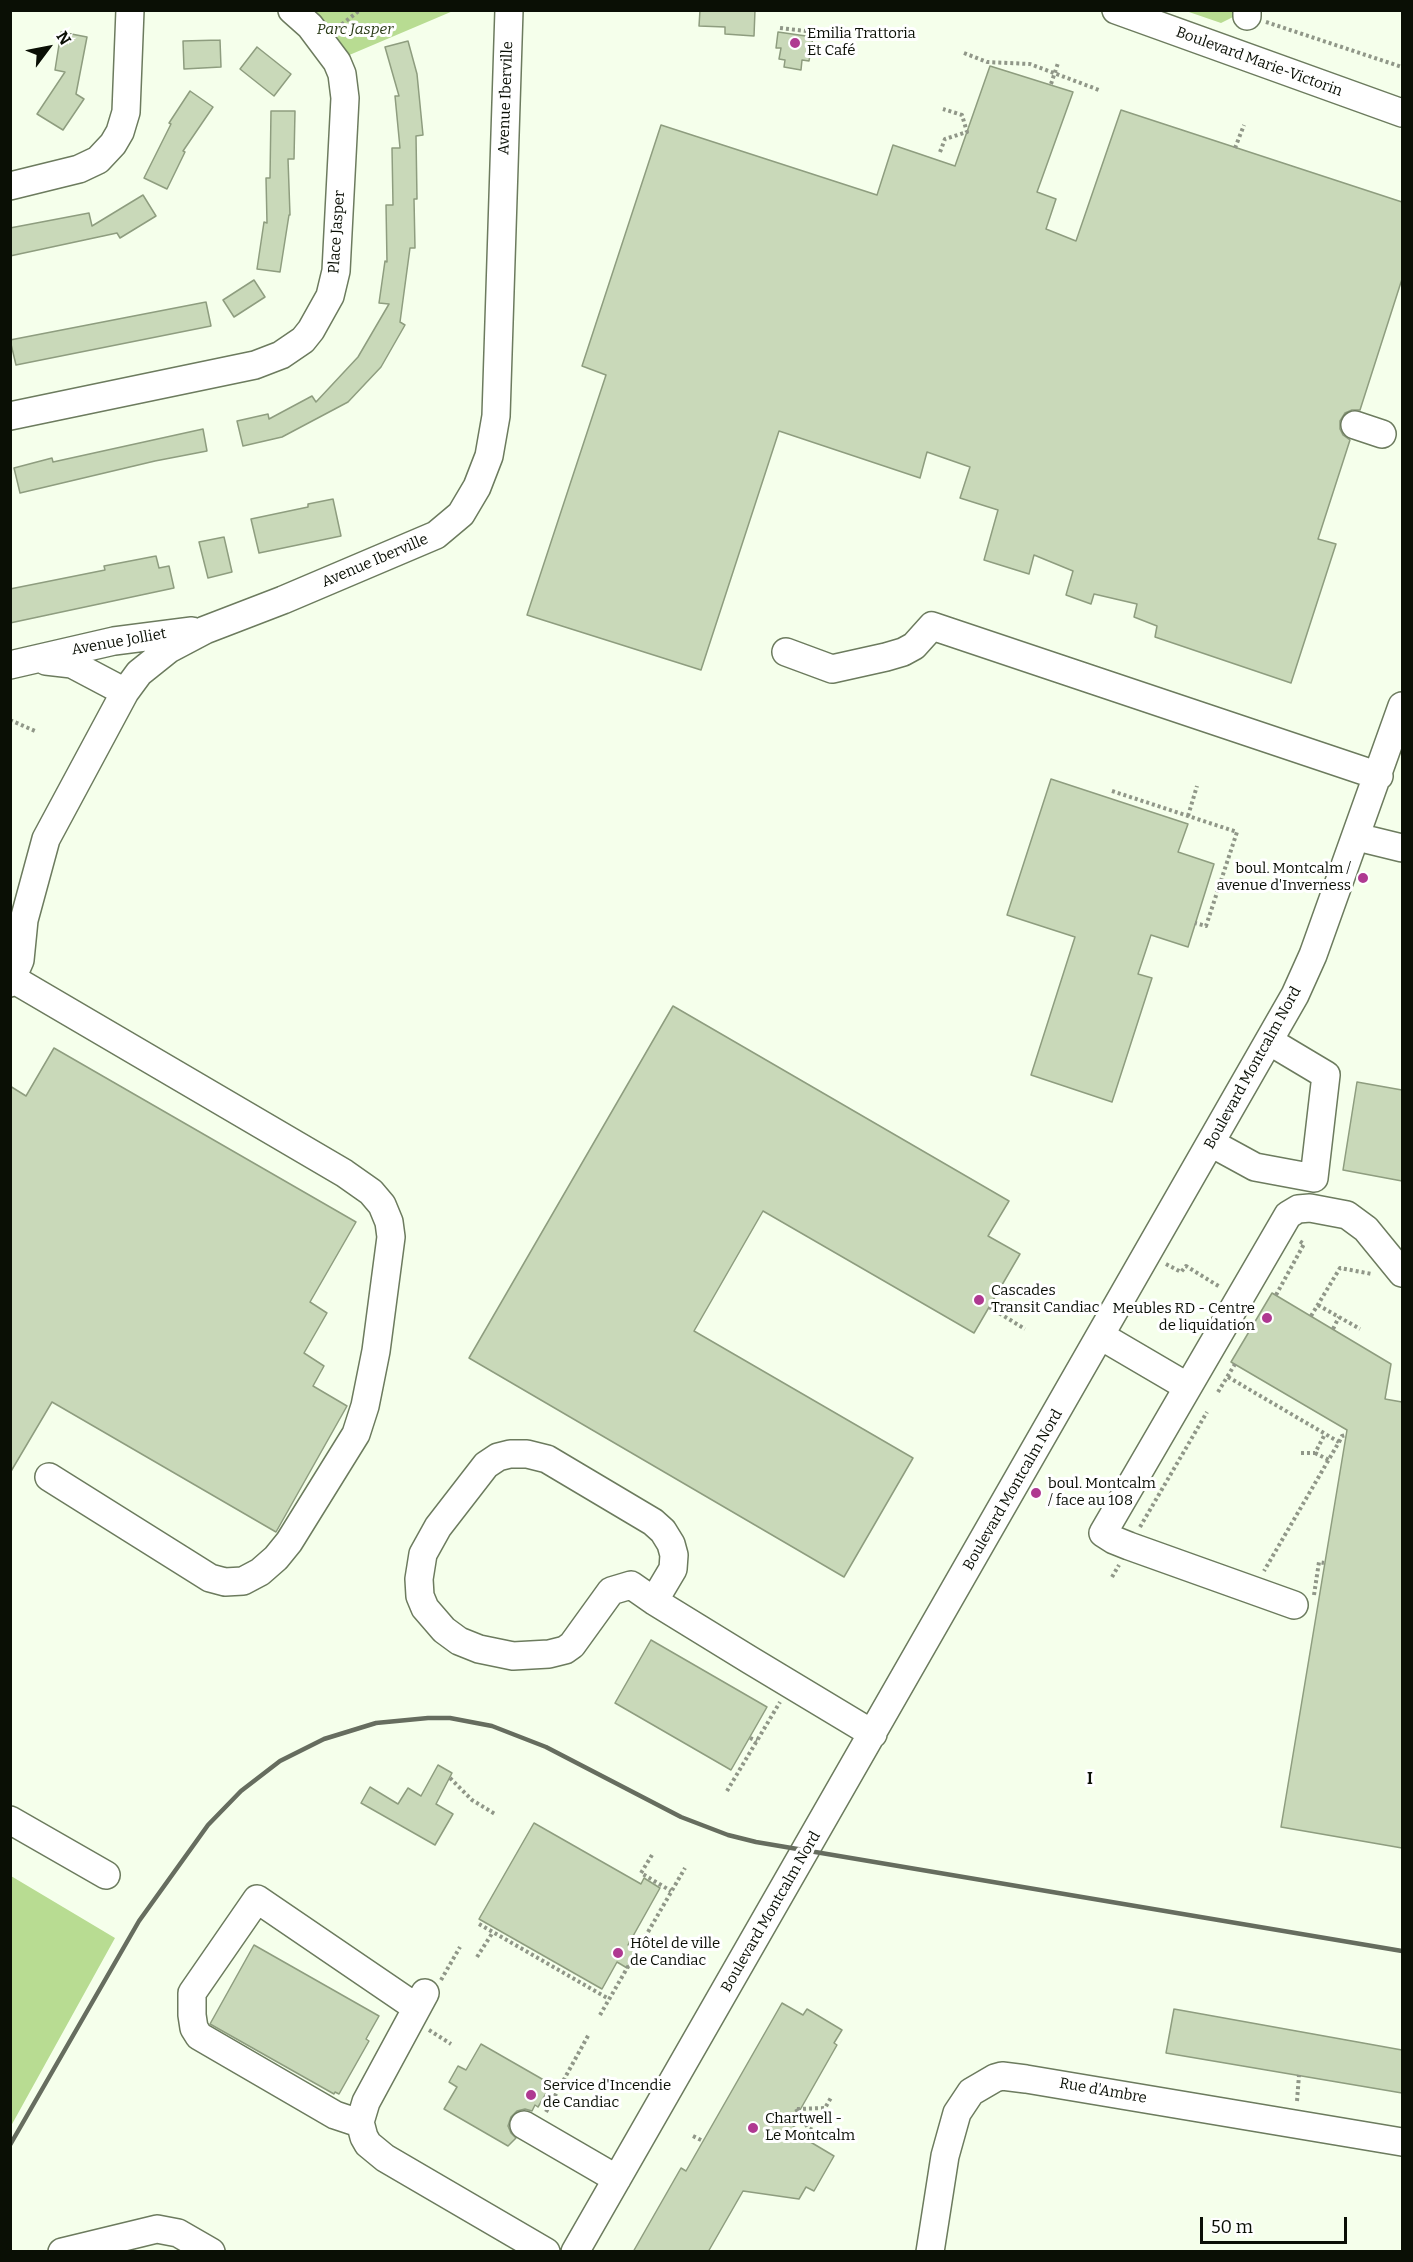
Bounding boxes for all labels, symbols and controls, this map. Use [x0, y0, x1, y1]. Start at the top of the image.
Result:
north arrow [18, 18, 78, 78]
park label: Parc Jasper [317, 21, 393, 39]
street label: Boulevard Marie-Victorin [1173, 23, 1345, 101]
place label: Emilia Trattoria Et Café [807, 25, 916, 60]
text: N [52, 28, 75, 48]
marker: Emilia Trattoria Et Café [788, 36, 802, 50]
street label: Avenue Iberville [495, 41, 517, 155]
street label: Place Jasper [325, 190, 349, 274]
street label: Avenue Iberville [319, 530, 431, 592]
street label: Avenue Jolliet [70, 625, 168, 659]
place label: boul. Montcalm / avenue d'Inverness [1217, 860, 1351, 895]
marker: boul. Montcalm / avenue d'Inverness [1356, 871, 1370, 885]
street label: Boulevard Montcalm Nord [1201, 984, 1305, 1152]
place label: Cascades Transit Candiac [991, 1282, 1099, 1317]
marker: Cascades Transit Candiac [972, 1293, 986, 1307]
place label: Meubles RD - Centre de liquidation [1113, 1300, 1255, 1335]
marker: Meubles RD - Centre de liquidation [1260, 1311, 1274, 1325]
street label: Boulevard Montcalm Nord [960, 1406, 1066, 1574]
place label: boul. Montcalm / face au 108 [1048, 1475, 1156, 1510]
marker: boul. Montcalm / face au 108 [1029, 1486, 1043, 1500]
district label: I [1087, 1770, 1093, 1790]
street label: Boulevard Montcalm Nord [718, 1828, 824, 1996]
place label: Hôtel de ville de Candiac [630, 1935, 720, 1970]
marker: Hôtel de ville de Candiac [611, 1946, 625, 1960]
street label: Rue d'Ambre [1058, 2074, 1148, 2108]
place label: Service d'Incendie de Candiac [543, 2077, 671, 2112]
marker: Service d'Incendie de Candiac [524, 2088, 538, 2102]
place label: Chartwell - Le Montcalm [765, 2110, 855, 2145]
marker: Chartwell - Le Montcalm [746, 2121, 760, 2135]
scale bar [1203, 2205, 1350, 2243]
text: 50 m [1211, 2216, 1253, 2238]

